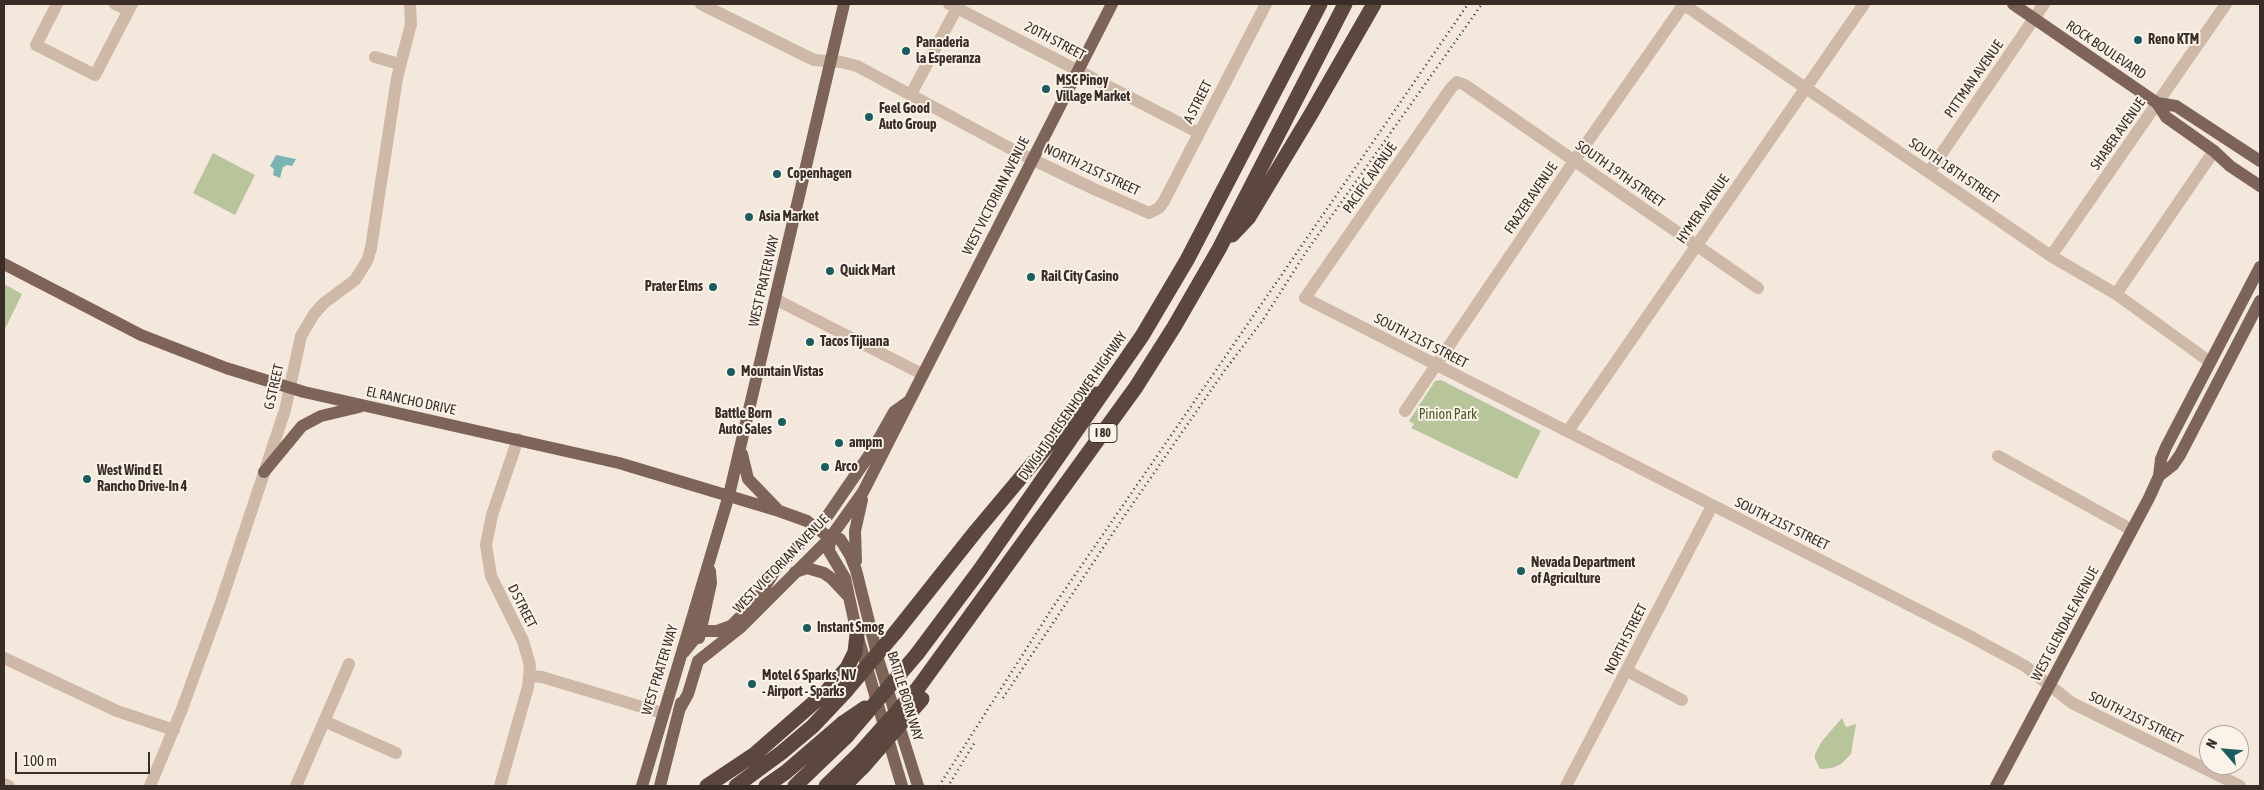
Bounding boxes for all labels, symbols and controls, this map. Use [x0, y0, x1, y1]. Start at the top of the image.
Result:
street label: ROCK BOULEVARD [2063, 17, 2149, 83]
street label: 20TH STREET [1022, 18, 1088, 64]
place label: Reno KTM [2148, 32, 2199, 48]
marker: Reno KTM [2132, 34, 2144, 46]
place label: Panaderia la Esperanza [916, 35, 981, 68]
street label: PITTMAN AVENUE [1941, 37, 2007, 121]
marker: Panaderia la Esperanza [900, 45, 912, 57]
place label: MSC Pinoy Village Market [1056, 73, 1130, 105]
street label: A STREET [1180, 78, 1216, 126]
marker: MSC Pinoy Village Market [1040, 83, 1052, 95]
street label: SHABER AVENUE [2087, 95, 2149, 173]
place label: Feel Good Auto Group [879, 101, 937, 134]
marker: Feel Good Auto Group [863, 111, 875, 123]
street label: WEST VICTORIAN AVENUE [959, 134, 1033, 258]
street label: SOUTH 18TH STREET [1906, 135, 2002, 207]
street label: SOUTH 19TH STREET [1572, 137, 1668, 211]
street label: PACIFIC AVENUE [1340, 139, 1400, 217]
street label: NORTH 21ST STREET [1041, 140, 1143, 200]
street label: FRAZER AVENUE [1501, 159, 1561, 237]
place label: Copenhagen [787, 166, 852, 182]
marker: Copenhagen [771, 168, 783, 180]
street label: HYMER AVENUE [1673, 171, 1733, 247]
place label: Asia Market [759, 209, 819, 225]
marker: Asia Market [743, 211, 755, 223]
street label: WEST PRATER WAY [745, 234, 783, 328]
place label: Quick Mart [840, 263, 895, 279]
marker: Quick Mart [824, 265, 836, 277]
place label: Rail City Casino [1041, 269, 1119, 285]
marker: Rail City Casino [1025, 271, 1037, 283]
place label: Prater Elms [645, 279, 703, 295]
marker: Prater Elms [707, 281, 719, 293]
street label: SOUTH 21ST STREET [1371, 310, 1471, 372]
street label: DWIGHT D. EISENHOWER HIGHWAY [1015, 329, 1131, 483]
place label: Tacos Tijuana [820, 334, 889, 350]
marker: Tacos Tijuana [804, 336, 816, 348]
street label: G STREET [261, 362, 287, 412]
place label: Mountain Vistas [741, 364, 823, 380]
marker: Mountain Vistas [725, 366, 737, 378]
street label: EL RANCHO DRIVE [365, 383, 457, 419]
place label: Battle Born Auto Sales [715, 406, 772, 438]
park label: Pinion Park [1419, 407, 1477, 423]
marker: Battle Born Auto Sales [776, 416, 788, 428]
road number: I 80 [1089, 423, 1117, 442]
place label: ampm [849, 435, 882, 451]
marker: ampm [833, 437, 845, 449]
place label: Arco [835, 459, 858, 475]
marker: Arco [819, 461, 831, 473]
place label: West Wind El Rancho Drive-In 4 [97, 463, 187, 496]
marker: West Wind El Rancho Drive-In 4 [81, 473, 93, 485]
street label: SOUTH 21ST STREET [1732, 494, 1832, 554]
street label: WEST VICTORIAN AVENUE [730, 511, 832, 617]
place label: Nevada Department of Agriculture [1531, 555, 1635, 588]
street label: WEST GLENDALE AVENUE [2028, 564, 2102, 684]
marker: Nevada Department of Agriculture [1515, 565, 1527, 577]
street label: D STREET [504, 581, 540, 631]
street label: NORTH STREET [1601, 601, 1651, 677]
place label: Instant Smog [817, 620, 884, 636]
marker: Instant Smog [801, 622, 813, 634]
street label: WEST PRATER WAY [638, 623, 682, 717]
street label: BATTLE BORN WAY [883, 649, 927, 743]
place label: Motel 6 Sparks, NV - Airport - Sparks [762, 668, 856, 700]
marker: Motel 6 Sparks, NV - Airport - Sparks [746, 678, 758, 690]
street label: SOUTH 21ST STREET [2086, 688, 2186, 748]
north arrow [2199, 725, 2249, 775]
text: N [2203, 736, 2221, 751]
scale bar [18, 742, 152, 774]
text: 100 m [23, 752, 57, 769]

